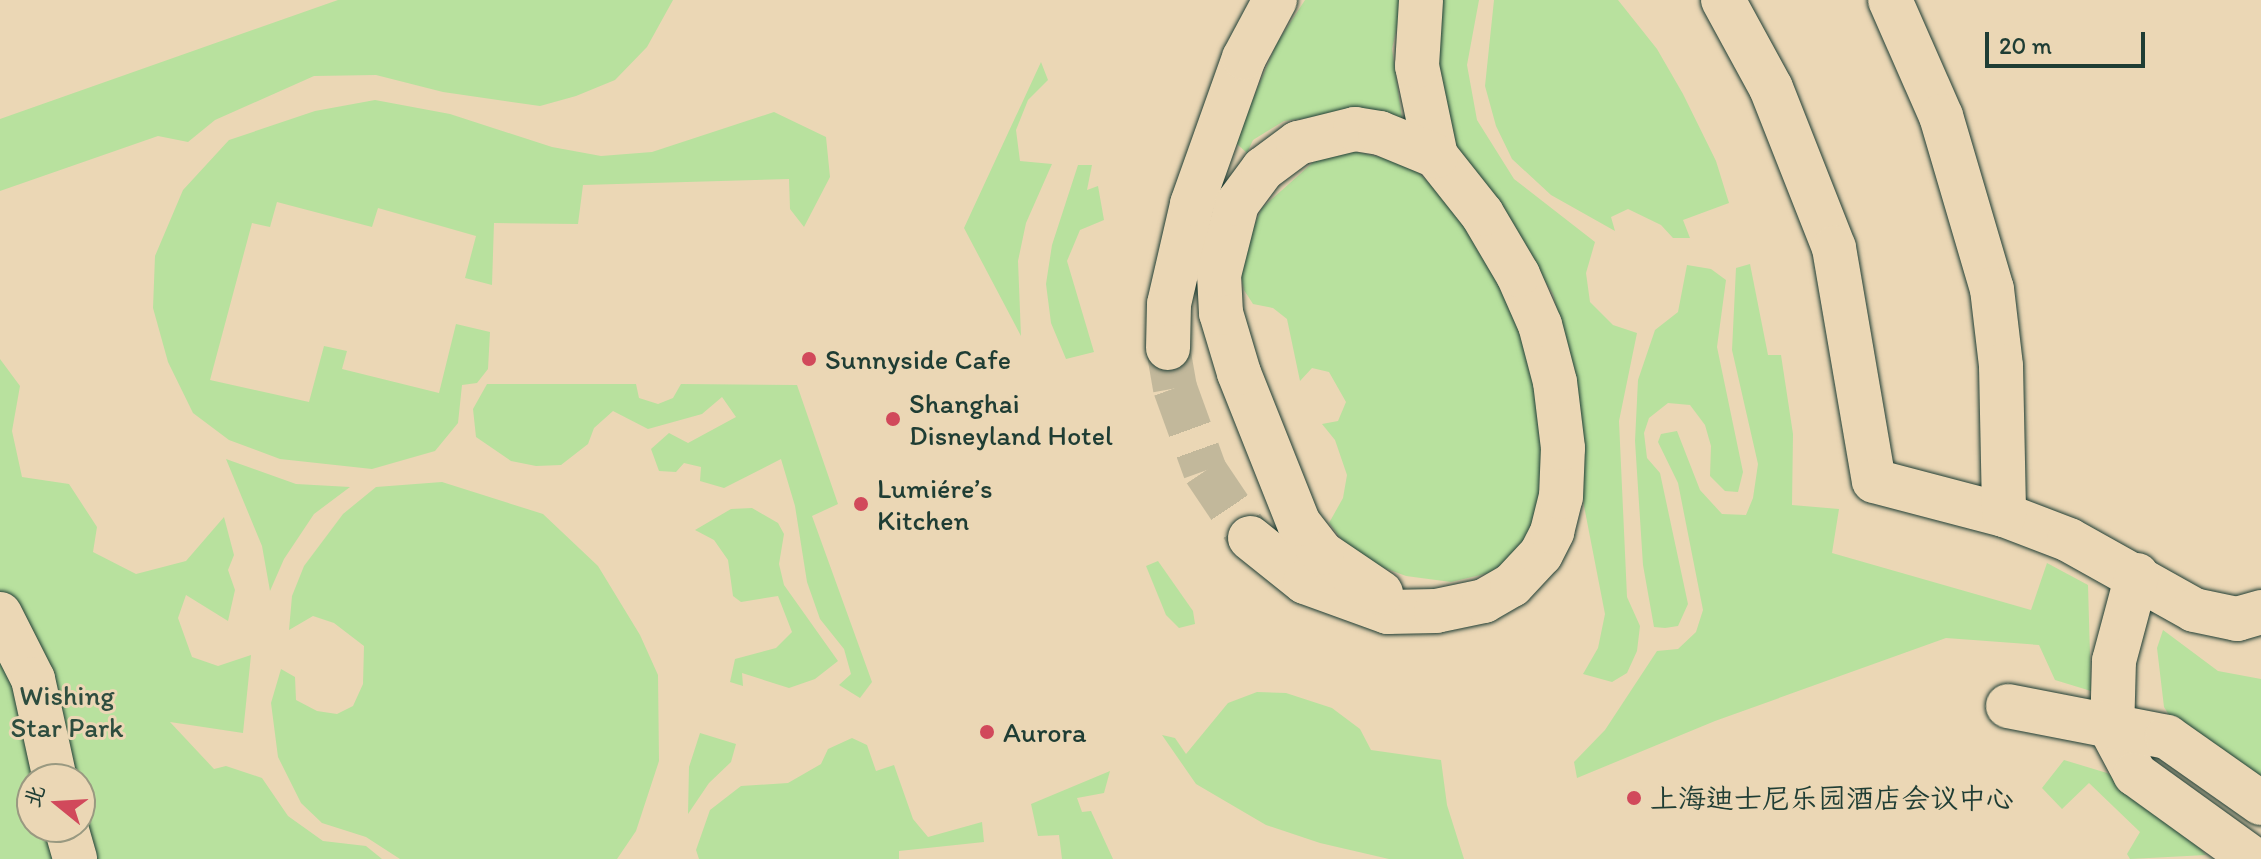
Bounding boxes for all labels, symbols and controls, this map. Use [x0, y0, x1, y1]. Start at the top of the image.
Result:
scale bar [1989, 16, 2149, 66]
text: 20 m [1999, 31, 2052, 60]
place label: Sunnyside Cafe [825, 342, 1011, 376]
marker: Sunnyside Cafe [800, 350, 818, 368]
place label: Shanghai Disneyland Hotel [909, 386, 1113, 452]
marker: Shanghai Disneyland Hotel [884, 410, 902, 428]
place label: Lumiére’s Kitchen [877, 471, 992, 537]
marker: Lumiére’s Kitchen [852, 495, 870, 513]
park label: Wishing Star Park [11, 678, 123, 744]
place label: Aurora [1003, 715, 1087, 749]
marker: Aurora [978, 723, 996, 741]
north arrow [16, 763, 96, 843]
text: 北 [18, 781, 51, 811]
place label: 上海迪士尼乐园酒店会议中心 [1650, 781, 2014, 815]
marker: 上海迪士尼乐园酒店会议中心 [1625, 789, 1643, 807]

